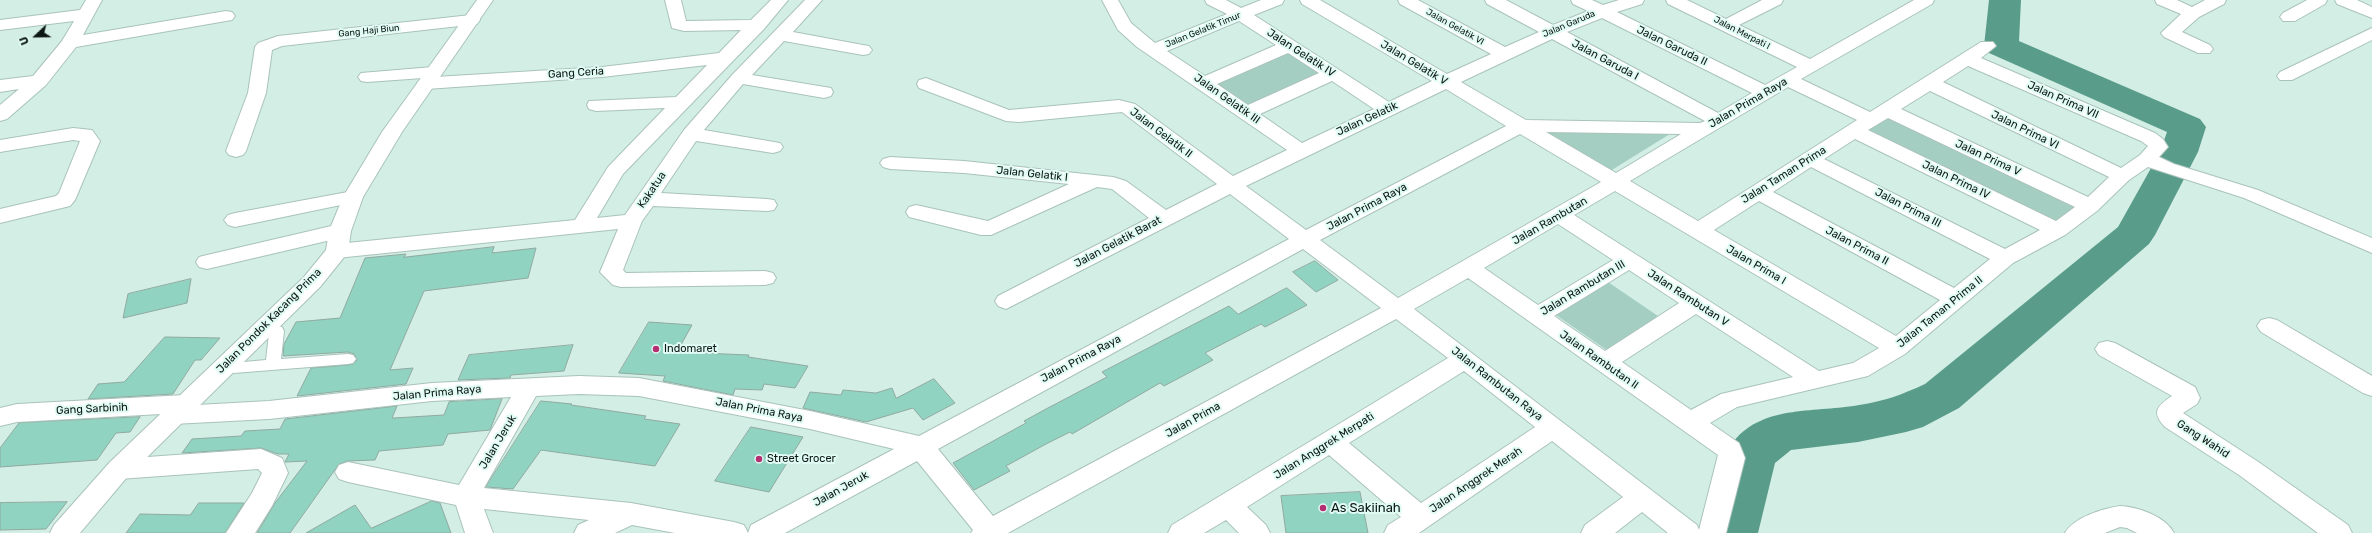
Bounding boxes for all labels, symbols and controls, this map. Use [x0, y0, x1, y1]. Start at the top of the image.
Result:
street label: Jalan Gelatik VI [1424, 7, 1486, 47]
street label: Jalan Garuda [1541, 8, 1597, 40]
street label: Jalan Gelatik Timur [1164, 10, 1242, 50]
street label: Jalan Merpati I [1712, 14, 1772, 52]
north arrow [16, 16, 56, 56]
street label: Gang Haji Biun [338, 22, 400, 40]
street label: Jalan Garuda II [1635, 23, 1709, 69]
street label: Jalan Gelatik IV [1264, 26, 1338, 80]
text: U [17, 35, 32, 47]
street label: Jalan Garuda I [1569, 37, 1641, 83]
street label: Jalan Gelatik V [1378, 38, 1450, 88]
street label: Gang Ceria [548, 64, 604, 82]
street label: Jalan Gelatik III [1191, 71, 1263, 127]
street label: Jalan Prima Raya [1706, 75, 1790, 131]
street label: Jalan Prima VII [2025, 78, 2101, 122]
street label: Jalan Gelatik [1334, 99, 1400, 139]
street label: Jalan Gelatik II [1127, 105, 1195, 161]
street label: Jalan Prima VI [1989, 108, 2061, 152]
street label: Jalan Prima V [1953, 137, 2023, 179]
street label: Jalan Taman Prima [1739, 144, 1829, 206]
street label: Jalan Prima IV [1920, 158, 1992, 202]
street label: Jalan Gelatik I [996, 164, 1068, 184]
street label: Kakatua [635, 169, 669, 211]
street label: Jalan Prima Raya [1325, 180, 1409, 234]
street label: Jalan Prima III [1873, 186, 1943, 230]
street label: Jalan Rambutan [1510, 194, 1590, 248]
street label: Jalan Gelatik Barat [1072, 213, 1164, 271]
street label: Jalan Prima II [1823, 224, 1891, 268]
street label: Jalan Prima I [1724, 243, 1788, 287]
street label: Jalan Rambutan III [1538, 258, 1628, 318]
street label: Jalan Pondok Kacang Prima [214, 266, 324, 376]
street label: Jalan Rambutan V [1645, 267, 1731, 329]
street label: Jalan Taman Prima II [1895, 273, 1985, 351]
street label: Jalan Rambutan II [1557, 328, 1641, 392]
street label: Jalan Prima Raya [1039, 332, 1123, 386]
place label: Indomaret [664, 342, 717, 356]
marker: Indomaret [651, 344, 661, 354]
street label: Jalan Rambutan Raya [1449, 344, 1545, 424]
street label: Jalan Prima Raya [392, 383, 482, 403]
street label: Jalan Prima Raya [714, 395, 804, 425]
street label: Jalan Prima [1163, 399, 1223, 441]
street label: Gang Sarbinih [56, 401, 128, 417]
street label: Jalan Anggrek Merpati [1272, 410, 1376, 482]
street label: Jalan Jeruk [477, 413, 519, 471]
street label: Gang Wahid [2174, 417, 2232, 461]
street label: Jalan Anggrek Merah [1427, 444, 1525, 516]
place label: Street Grocer [767, 452, 836, 466]
marker: Street Grocer [754, 454, 764, 464]
street label: Jalan Jeruk [811, 469, 871, 509]
place label: As Sakiinah [1331, 500, 1401, 516]
marker: As Sakiinah [1318, 503, 1328, 513]

